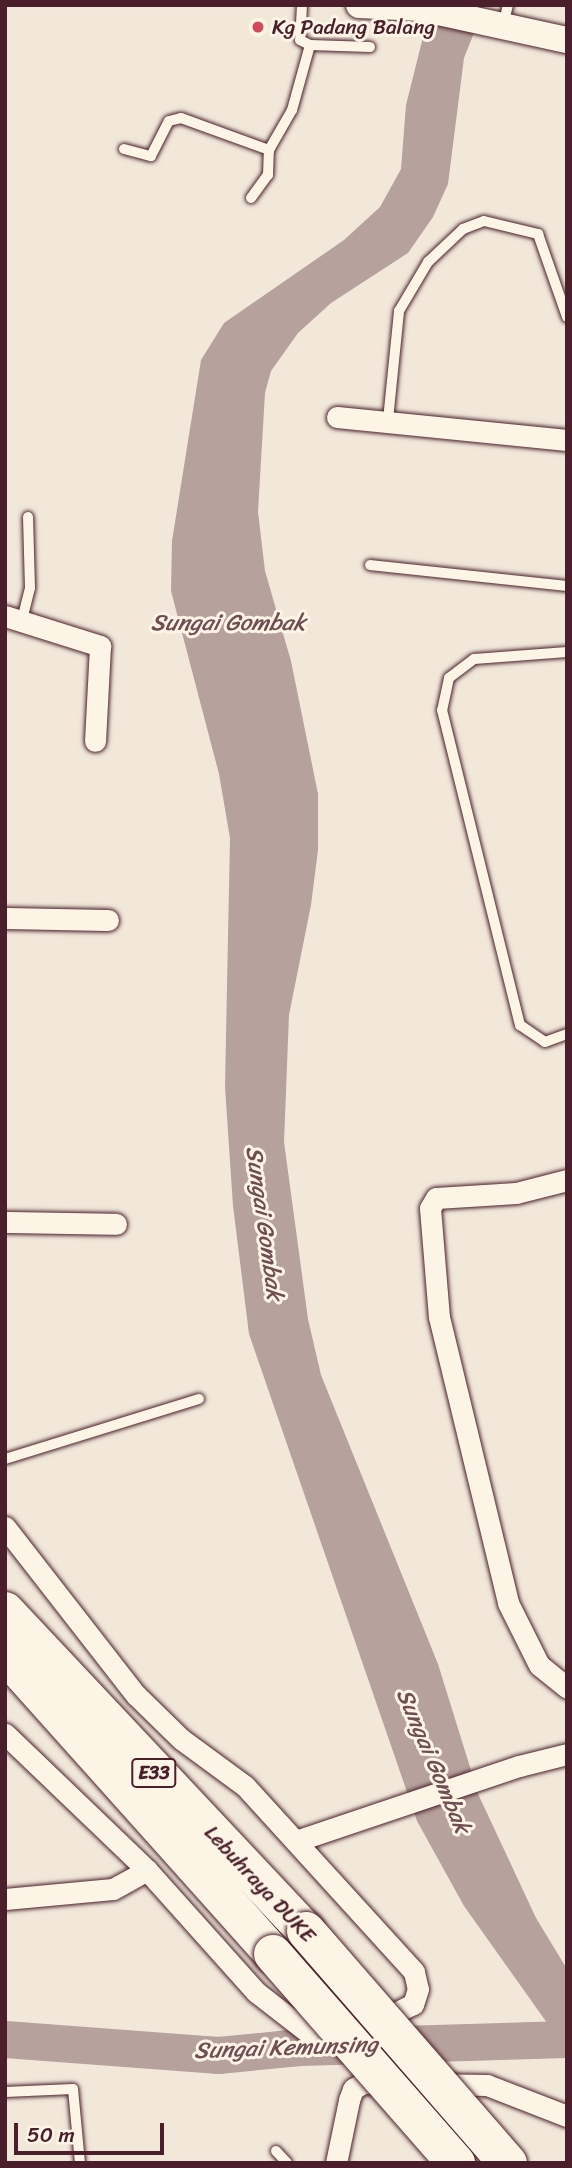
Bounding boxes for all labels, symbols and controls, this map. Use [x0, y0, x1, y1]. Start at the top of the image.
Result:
place label: Kg Padang Balang [272, 14, 435, 40]
marker: Kg Padang Balang [250, 19, 266, 35]
water label: Sungai Gombak [151, 609, 305, 637]
water label: Sungai Gombak [240, 1145, 288, 1301]
water label: Sungai Gombak [390, 1685, 476, 1837]
road number: E33 [131, 1758, 177, 1788]
street label: Lebuhraya DUKE [199, 1820, 321, 1948]
water label: Sungai Kemunsing [194, 2031, 378, 2065]
scale bar [18, 2108, 168, 2152]
text: 50 m [27, 2116, 75, 2154]

